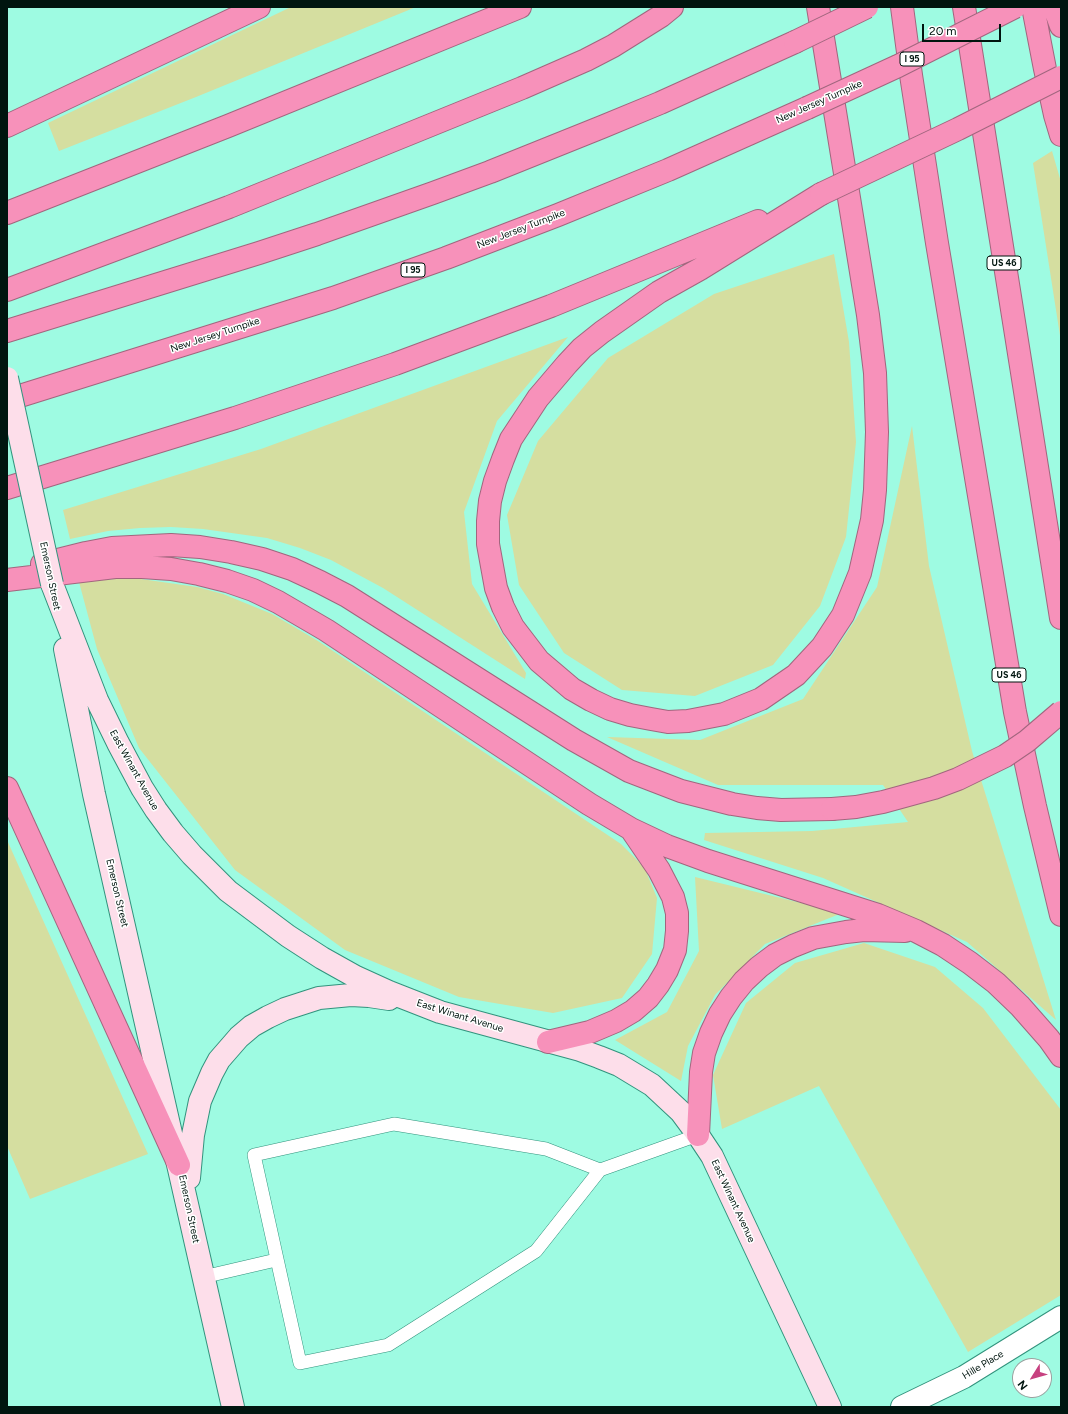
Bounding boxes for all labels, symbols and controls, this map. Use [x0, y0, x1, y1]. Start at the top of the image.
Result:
scale bar [924, 16, 1003, 42]
text: 20 m [929, 24, 957, 38]
road number: I 95 [900, 52, 924, 66]
street label: New Jersey Turnpike [774, 78, 864, 126]
street label: New Jersey Turnpike [475, 207, 567, 251]
road number: US 46 [987, 256, 1021, 270]
road number: I 95 [401, 263, 425, 277]
street label: New Jersey Turnpike [169, 315, 261, 355]
street label: Emerson Street [37, 541, 63, 611]
road number: US 46 [992, 668, 1026, 682]
street label: East Winant Avenue [107, 728, 161, 812]
street label: Emerson Street [103, 858, 131, 928]
street label: East Winant Avenue [415, 997, 505, 1035]
street label: East Winant Avenue [709, 1158, 757, 1244]
street label: Emerson Street [176, 1174, 202, 1244]
street label: Hille Place [960, 1348, 1006, 1382]
north arrow [1012, 1358, 1052, 1398]
text: N [1015, 1378, 1031, 1392]

